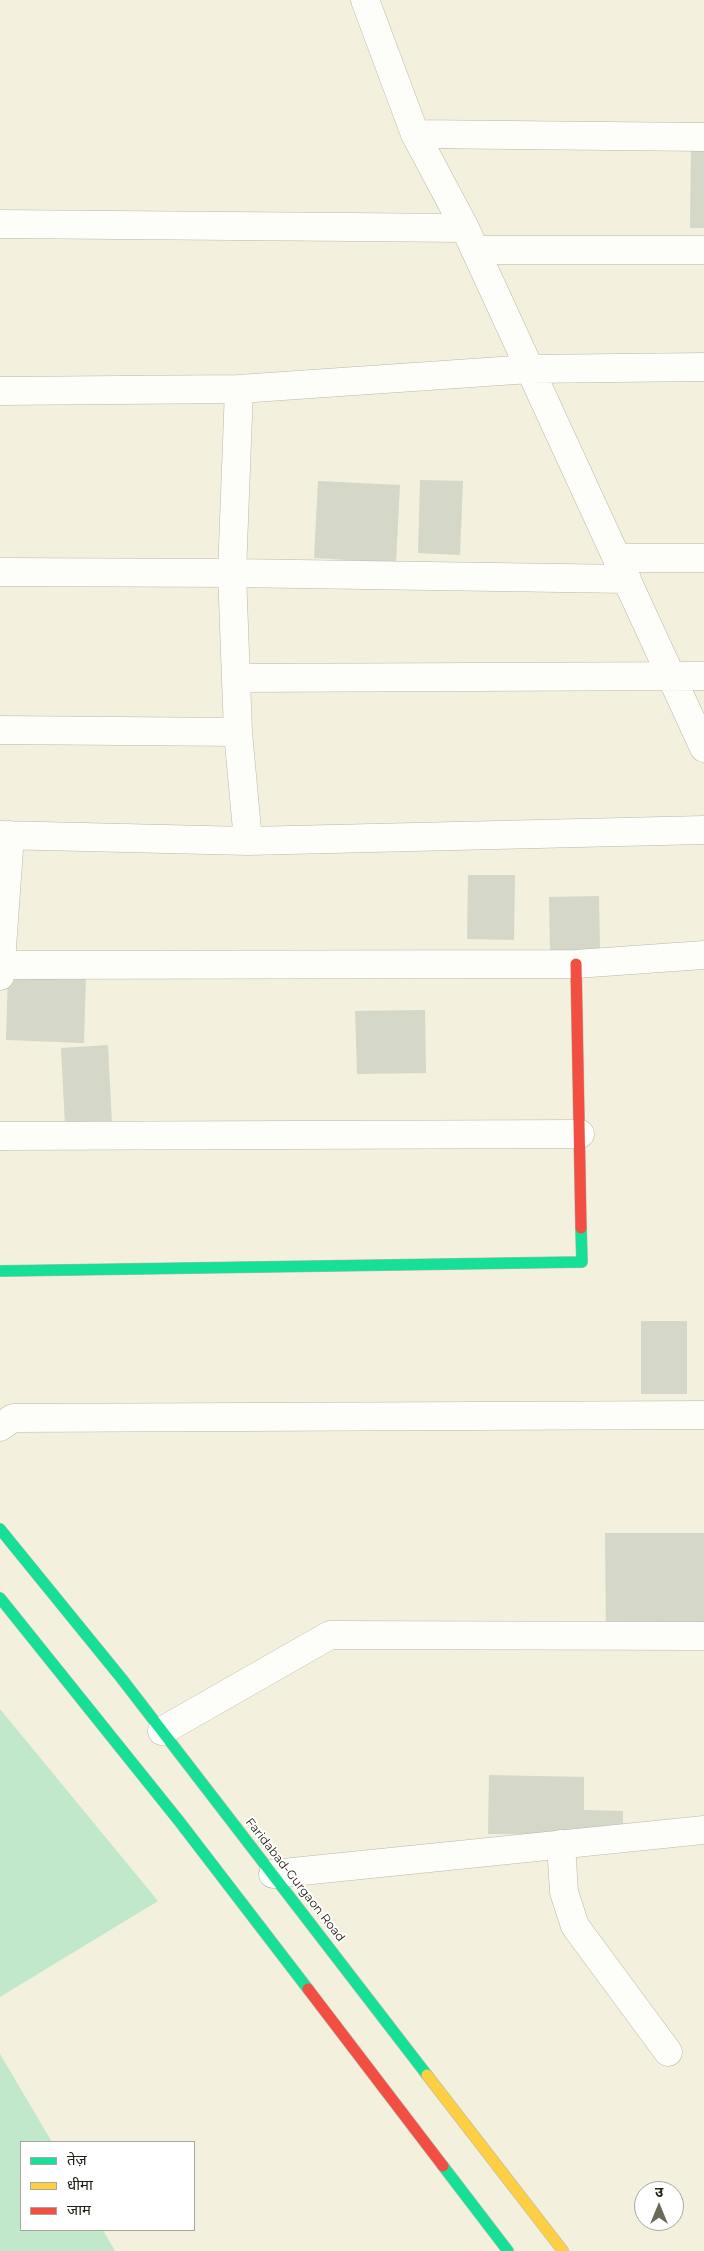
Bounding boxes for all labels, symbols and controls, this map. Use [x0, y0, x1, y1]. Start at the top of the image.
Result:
street label: Faridabad-Gurgaon Road [242, 1815, 348, 1945]
legend [20, 2141, 195, 2231]
text: तेज़ [67, 2150, 87, 2169]
text: धीमा [67, 2175, 93, 2194]
north arrow [634, 2181, 684, 2231]
text: उ [655, 2183, 663, 2201]
text: जाम [67, 2200, 91, 2219]

